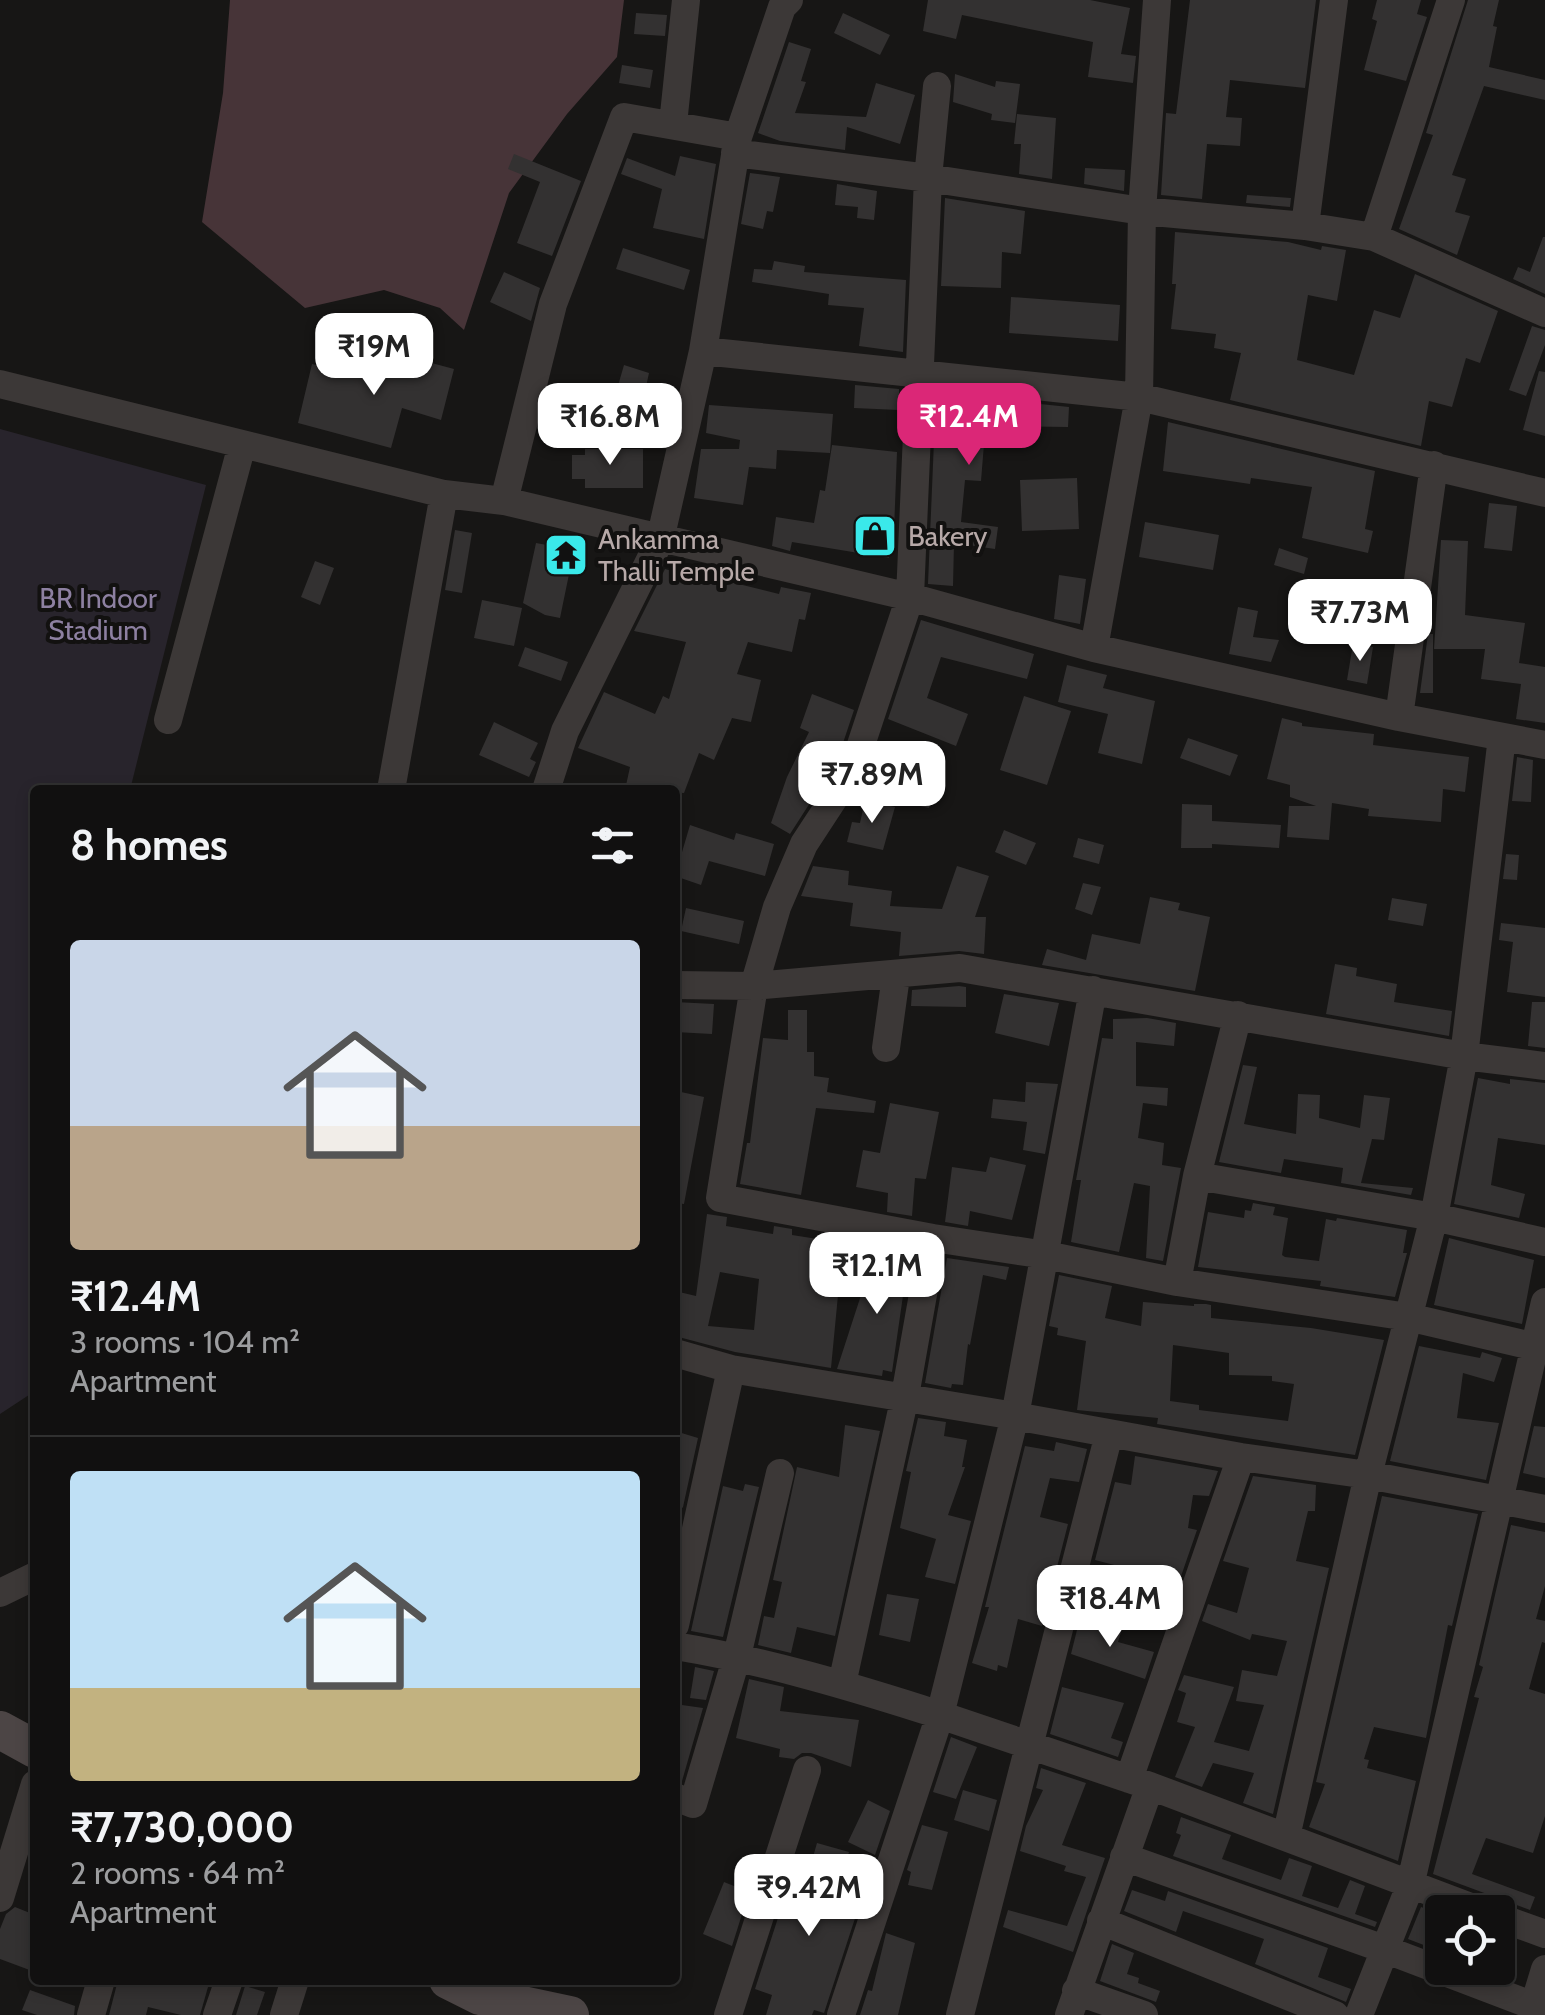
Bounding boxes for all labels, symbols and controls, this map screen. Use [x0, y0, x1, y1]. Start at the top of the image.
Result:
pin: ₹19M [315, 313, 433, 398]
text: ₹19M [337, 326, 411, 365]
pin: ₹16.8M [529, 383, 691, 468]
pin: ₹12.4M [888, 383, 1050, 468]
text: ₹16.8M [560, 396, 660, 435]
text: ₹12.4M [919, 396, 1019, 435]
shop icon: Bakery [852, 513, 898, 559]
place label: Bakery [908, 519, 987, 553]
place label: Ankamma Thalli Temple [598, 522, 755, 588]
temple icon: Ankamma Thalli Temple [543, 532, 589, 578]
pin: ₹7.73M [1279, 579, 1441, 664]
park label: BR Indoor Stadium [39, 581, 157, 647]
text: ₹7.73M [1310, 592, 1410, 631]
pin: ₹7.89M [791, 741, 953, 826]
text: ₹7.89M [820, 754, 924, 793]
icon: filters [585, 818, 640, 873]
text: 8 homes [70, 819, 228, 871]
icon: home [265, 1005, 445, 1185]
pin: ₹12.1M [796, 1232, 958, 1317]
text: ₹12.1M [831, 1245, 923, 1284]
text: ₹12.4M [70, 1270, 201, 1322]
text: 3 rooms · 104 m² [70, 1322, 300, 1361]
text: Apartment [70, 1361, 217, 1400]
icon: home [265, 1536, 445, 1716]
pin: ₹18.4M [1029, 1565, 1191, 1650]
text: ₹18.4M [1059, 1578, 1161, 1617]
text: ₹7,730,000 [70, 1801, 294, 1853]
text: 2 rooms · 64 m² [70, 1853, 285, 1892]
pin: ₹9.42M [728, 1854, 890, 1939]
text: ₹9.42M [756, 1867, 862, 1906]
text: Apartment [70, 1892, 217, 1931]
map controls [1425, 1895, 1515, 1985]
button: locate [1425, 1895, 1515, 1985]

